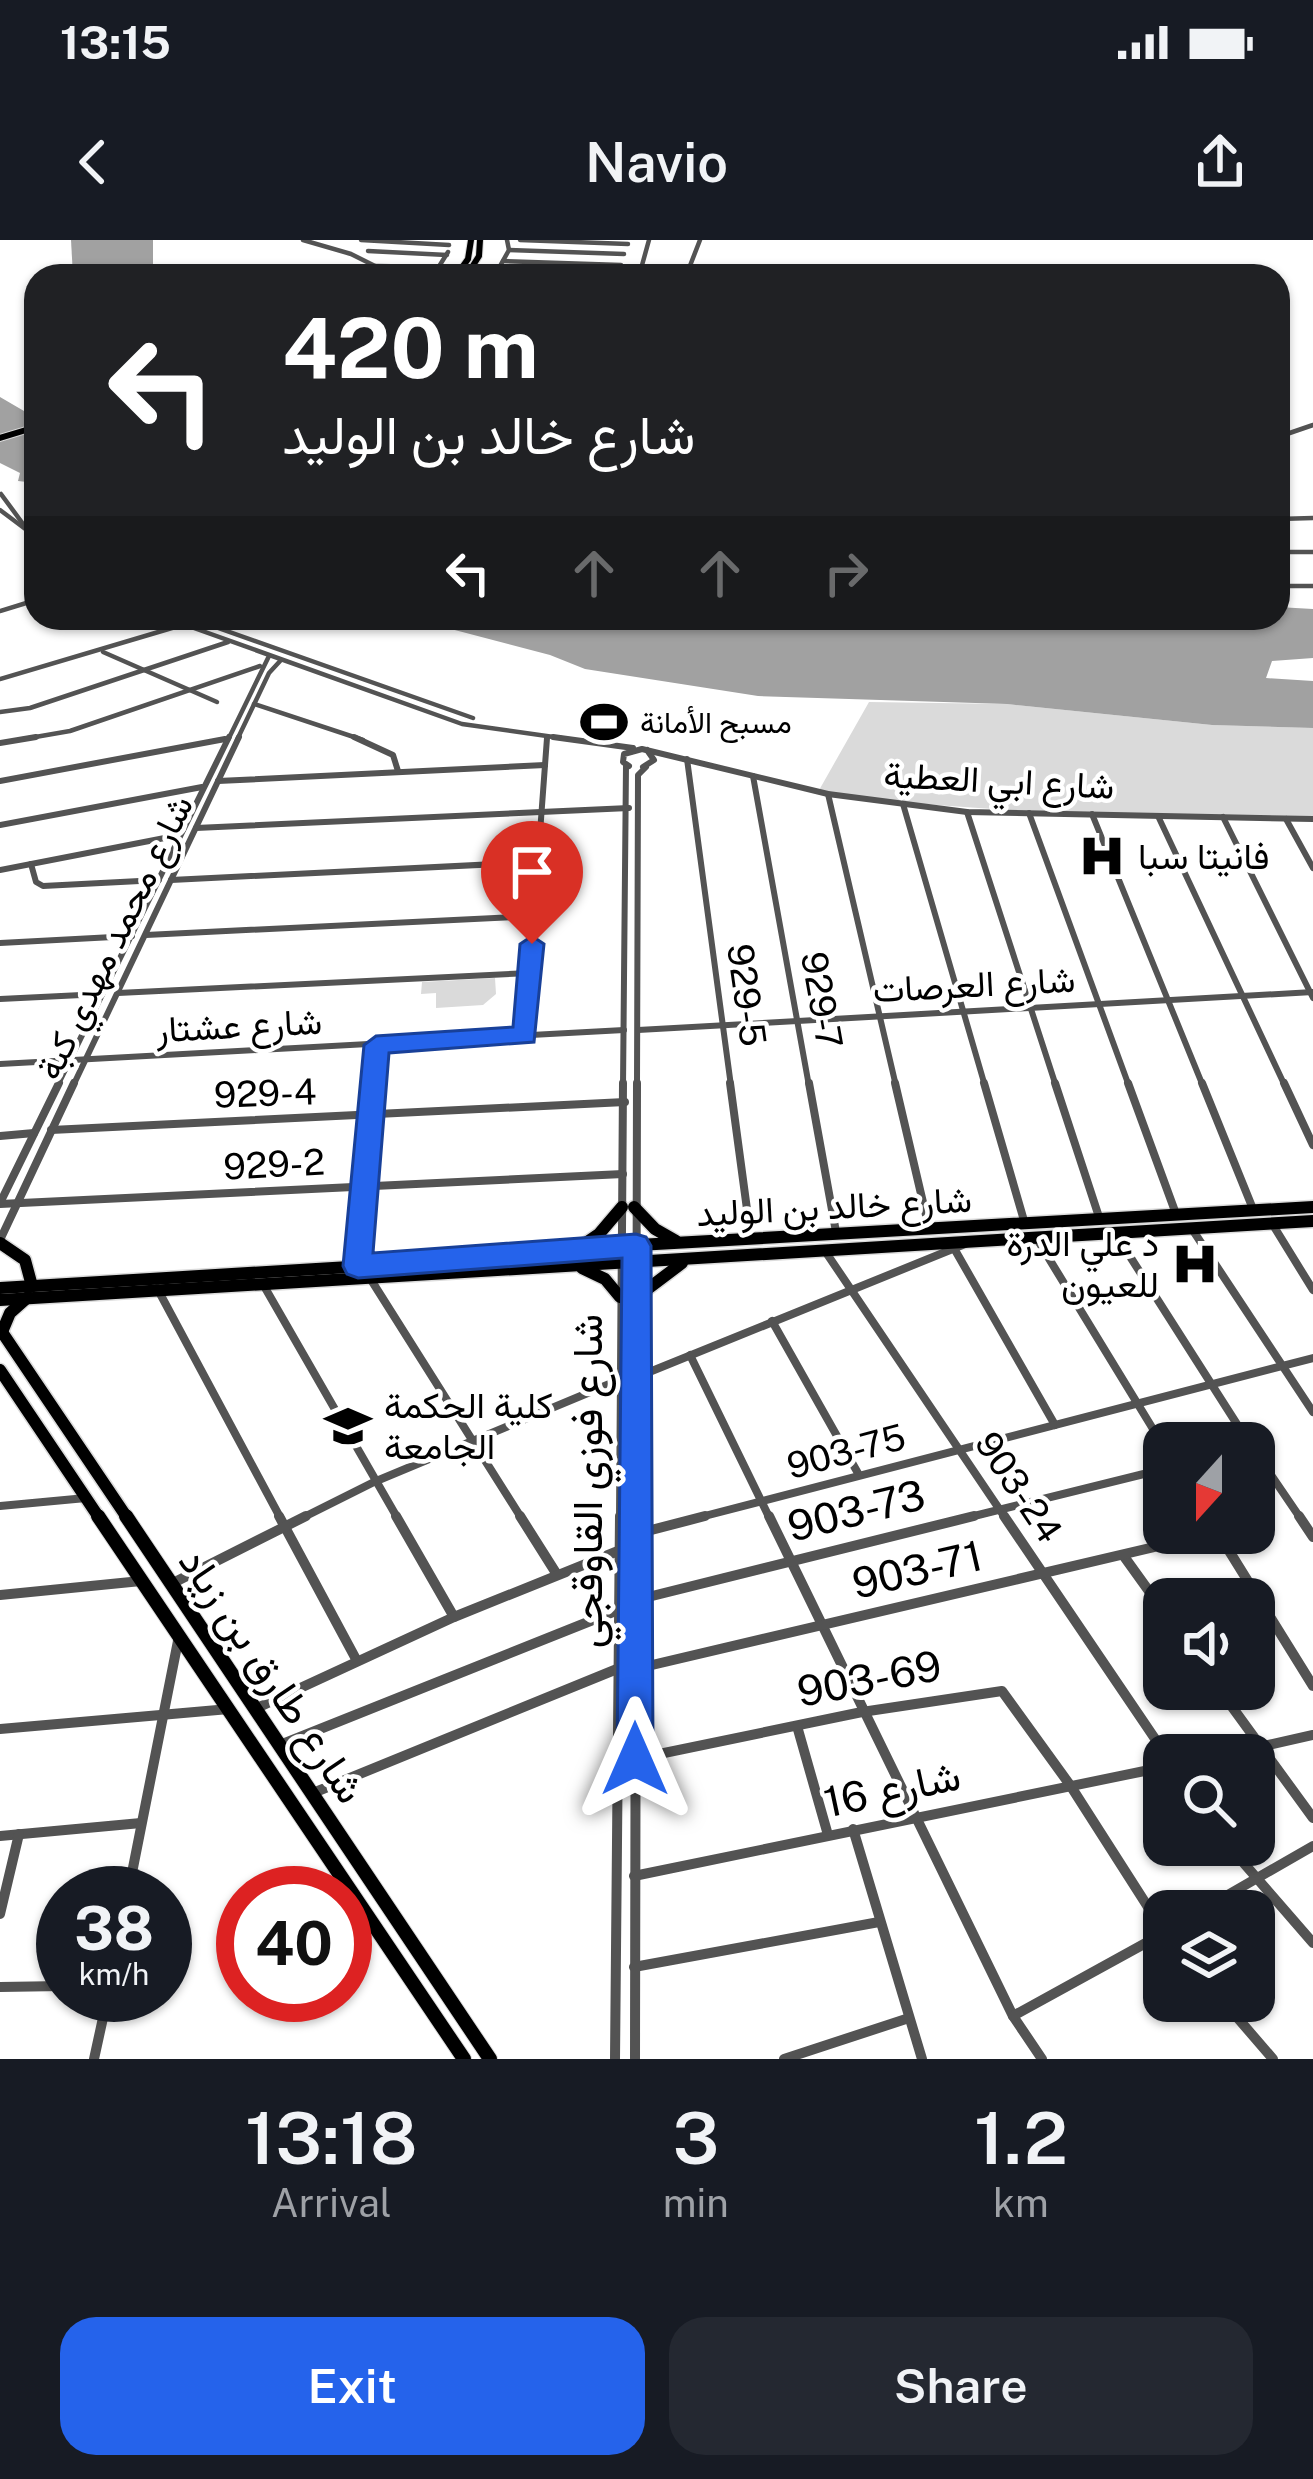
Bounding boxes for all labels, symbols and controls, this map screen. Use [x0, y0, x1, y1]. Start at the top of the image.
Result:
text: 13:15 [60, 16, 171, 69]
icon: back [60, 129, 126, 195]
icon: share [1187, 129, 1253, 195]
text: Navio [585, 131, 728, 194]
text: 420 m [282, 298, 539, 397]
icon: left [84, 312, 240, 468]
text: شارع خالد بن الوليد [282, 403, 695, 466]
icon: left [435, 540, 501, 606]
icon: ahead [561, 540, 627, 606]
icon: ahead [687, 540, 753, 606]
icon: right [813, 540, 879, 606]
sports icon: مسبح الأمانة [579, 697, 629, 747]
place label: مسبح الأمانة [640, 704, 792, 743]
street label: شارع ابي العطية [882, 753, 1115, 816]
street label: شارع محمد مهدي كبة [27, 788, 209, 1090]
pin [481, 821, 583, 944]
hospital icon: فانيتا سبا [1077, 831, 1127, 881]
place label: فانيتا سبا [1138, 835, 1269, 877]
icon: arrive [499, 839, 565, 905]
street label: 929-5 [719, 941, 775, 1049]
street label: 929-7 [793, 948, 851, 1052]
street label: شارع العرصات [872, 958, 1076, 1014]
street label: شارع عشتار [154, 1000, 323, 1054]
street label: 929-4 [213, 1070, 317, 1116]
street label: 929-2 [222, 1140, 326, 1188]
street label: شارع خالد بن الوليد [695, 1178, 973, 1238]
place label: د علي الدرة للعيون [1007, 1222, 1159, 1307]
hospital icon: د علي الدرة للعيون [1170, 1239, 1220, 1289]
street label: شارع فوزي القاوقجي [562, 1314, 622, 1648]
place label: كلية الحكمة الجامعة [384, 1384, 553, 1467]
school or university icon: كلية الحكمة الجامعة [323, 1401, 373, 1451]
street label: 903-75 [782, 1415, 910, 1487]
north arrow [1143, 1422, 1275, 1554]
map controls [1143, 1422, 1275, 2022]
street label: 903-24 [967, 1424, 1071, 1550]
street label: 903-73 [782, 1469, 930, 1551]
street label: 903-71 [847, 1530, 987, 1608]
street label: شارع طارق بن زياد [166, 1538, 376, 1815]
button: sound [1143, 1578, 1275, 1710]
street label: 903-69 [793, 1640, 945, 1716]
position arrow [572, 1696, 698, 1822]
button: search [1143, 1734, 1275, 1866]
street label: شارع 16 [819, 1750, 966, 1831]
speed limit sign: 40 [216, 1866, 372, 2022]
button: layers [1143, 1890, 1275, 2022]
text: 38 [74, 1893, 154, 1964]
text: km/h [79, 1956, 149, 1992]
text: 13:18 [245, 2096, 418, 2180]
text: 3 [672, 2096, 719, 2180]
text: 1.2 [974, 2096, 1068, 2180]
text: Arrival [271, 2180, 392, 2226]
text: min [663, 2180, 729, 2226]
text: km [993, 2180, 1049, 2226]
button: Exit [60, 2317, 645, 2455]
button: Share [669, 2317, 1253, 2455]

